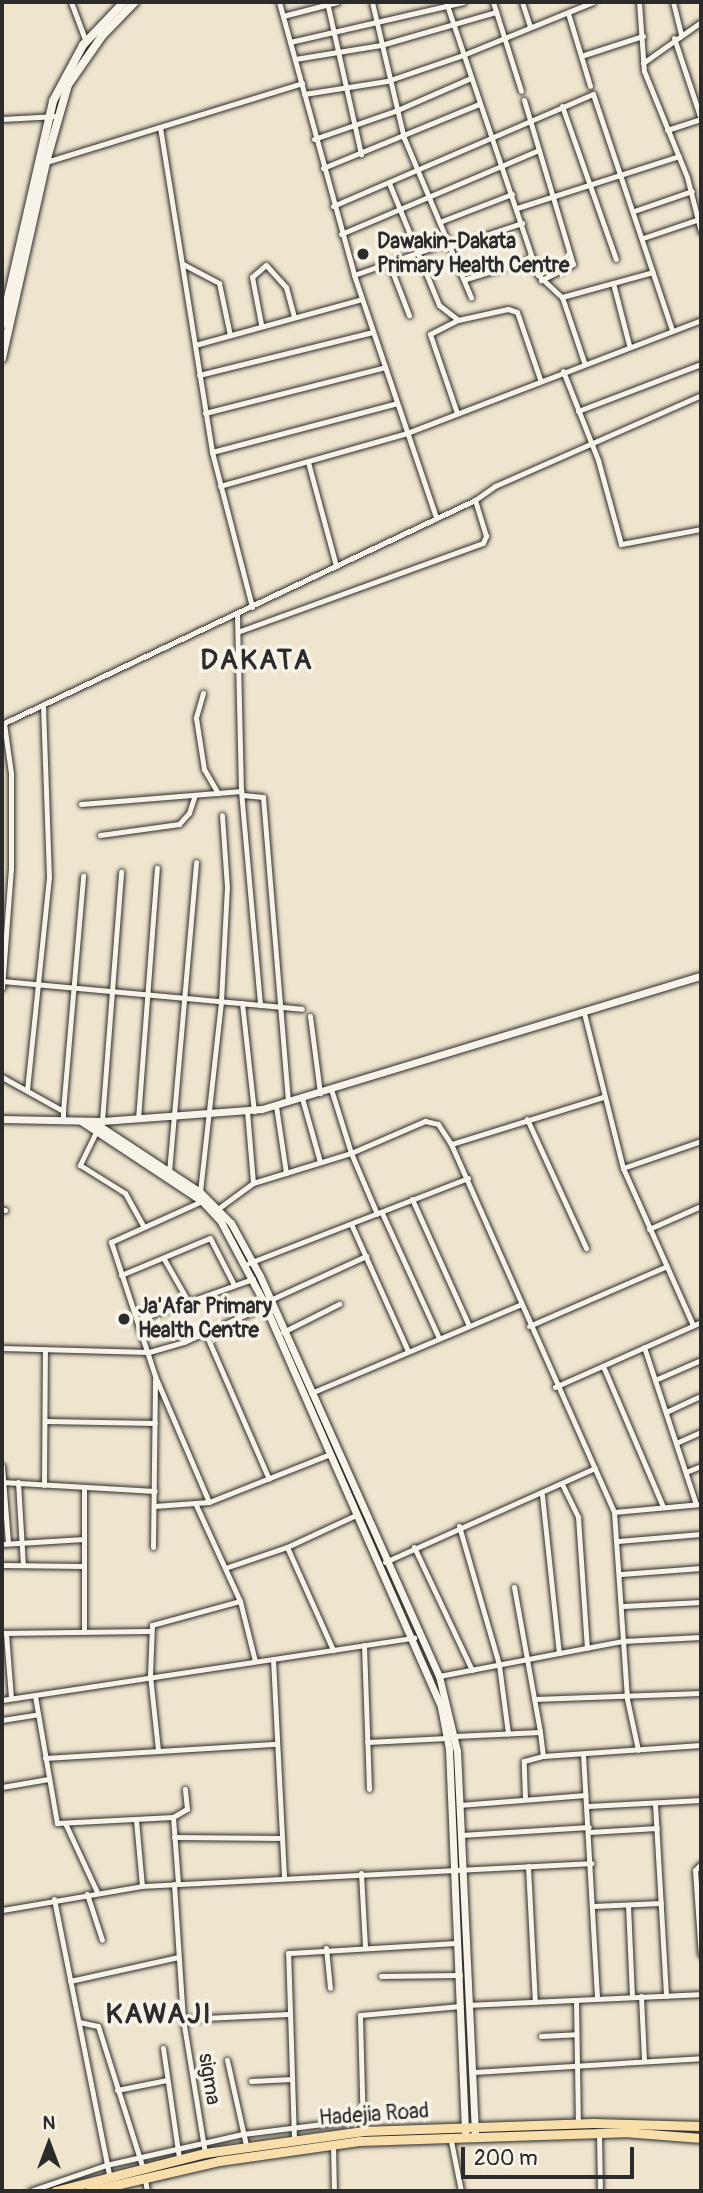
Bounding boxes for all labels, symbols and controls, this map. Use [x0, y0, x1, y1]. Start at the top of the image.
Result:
place label: Dawakin-Dakata Primary Health Centre [377, 229, 569, 279]
marker: Dawakin-Dakata Primary Health Centre [355, 246, 371, 262]
district label: DAKATA [201, 644, 313, 678]
place label: Ja'Afar Primary Health Centre [138, 1294, 272, 1344]
marker: Ja'Afar Primary Health Centre [116, 1311, 132, 1327]
district label: KAWAJI [106, 1998, 212, 2032]
street label: sigma [192, 2051, 226, 2107]
street label: Hadejia Road [318, 2099, 430, 2131]
north arrow [14, 2109, 84, 2179]
text: N [43, 2111, 55, 2135]
scale bar [465, 2134, 638, 2178]
text: 200 m [474, 2145, 538, 2172]

